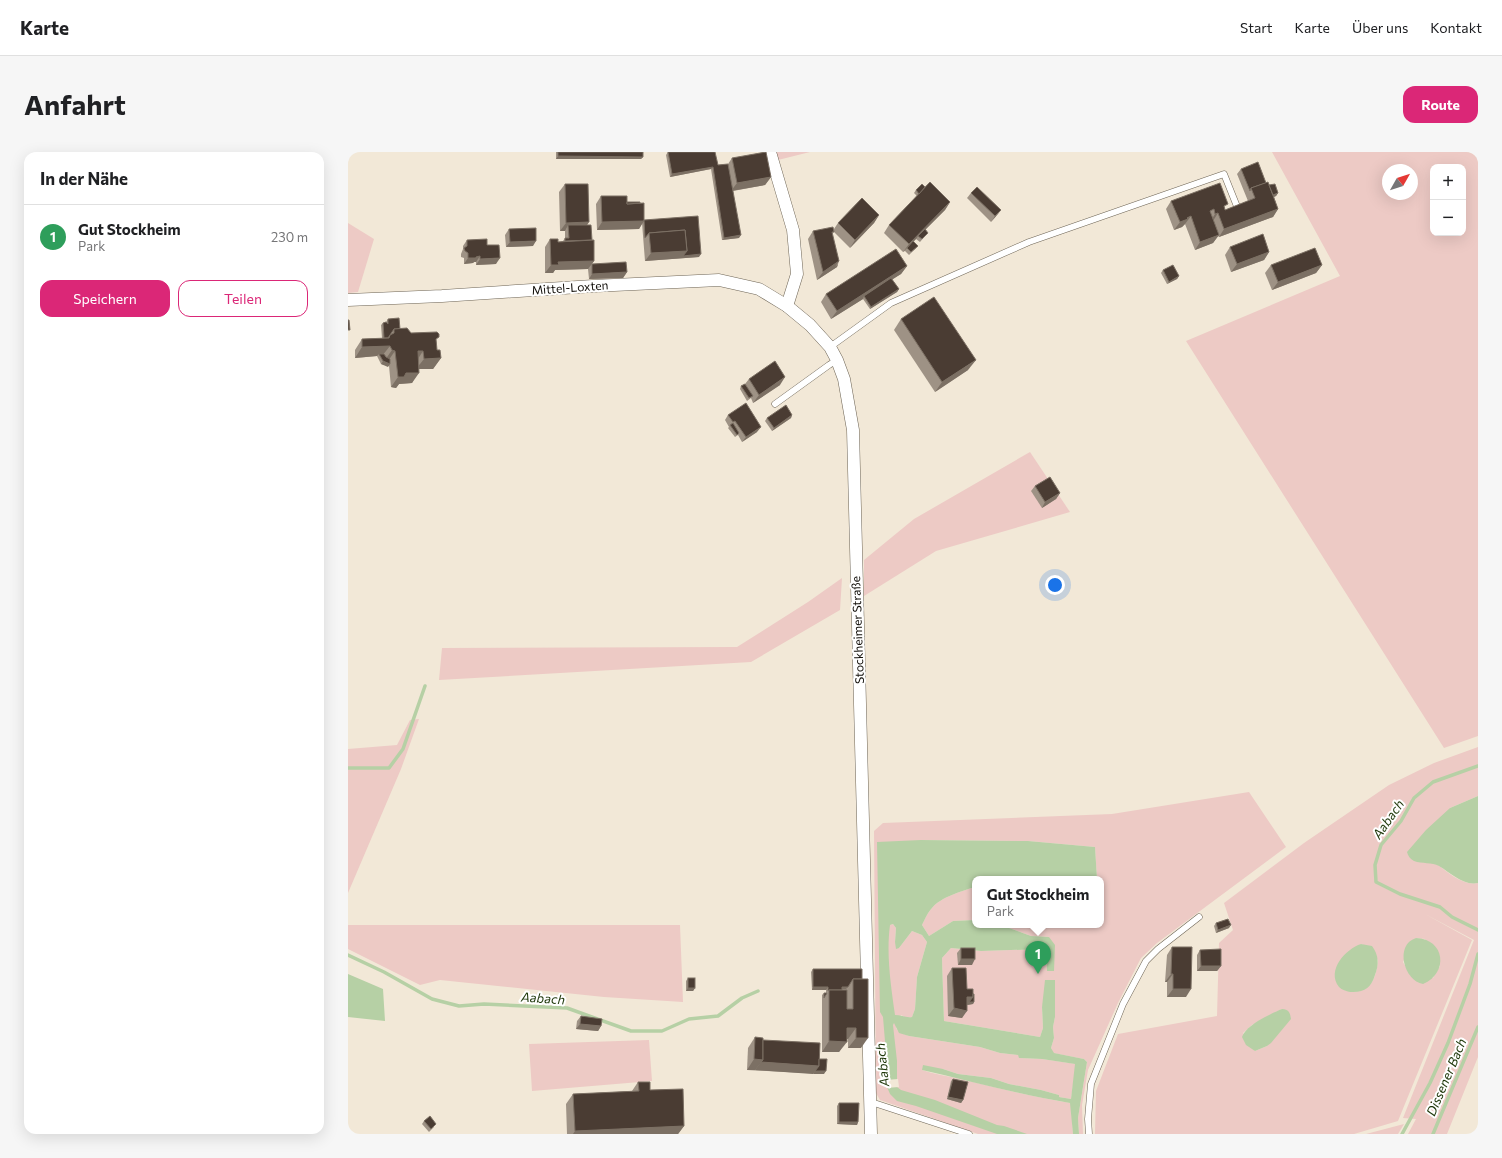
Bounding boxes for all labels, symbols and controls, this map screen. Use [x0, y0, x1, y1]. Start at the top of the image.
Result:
text: Karte [20, 16, 69, 39]
text: Start [1240, 19, 1273, 36]
text: Karte [1295, 19, 1330, 36]
text: Über uns [1352, 19, 1408, 36]
text: Kontakt [1430, 19, 1482, 36]
button: Route [1403, 86, 1478, 123]
text: Anfahrt [24, 87, 126, 121]
north arrow [1382, 164, 1418, 200]
map controls [1430, 164, 1466, 236]
button: + [1430, 164, 1466, 200]
text: In der Nähe [40, 168, 128, 189]
button: − [1430, 200, 1466, 236]
text: Gut Stockheim [78, 220, 181, 238]
text: 1 [50, 229, 56, 245]
text: 230 m [271, 229, 308, 245]
text: Park [78, 238, 105, 254]
street label: Mittel-Loxten [531, 277, 609, 297]
button: Speichern [40, 280, 170, 317]
button: Teilen [178, 280, 308, 317]
your location [1045, 575, 1065, 595]
street label: Stockheimer Straße [848, 576, 866, 684]
water label: Aabach [1368, 796, 1407, 842]
popup [972, 876, 1104, 928]
text: Gut Stockheim [987, 885, 1089, 903]
text: Park [987, 903, 1014, 919]
pin: 1 [1025, 941, 1051, 974]
water label: Aabach [519, 988, 566, 1008]
water label: Dissener Bach [1422, 1036, 1470, 1118]
water label: Aabach [872, 1042, 892, 1089]

